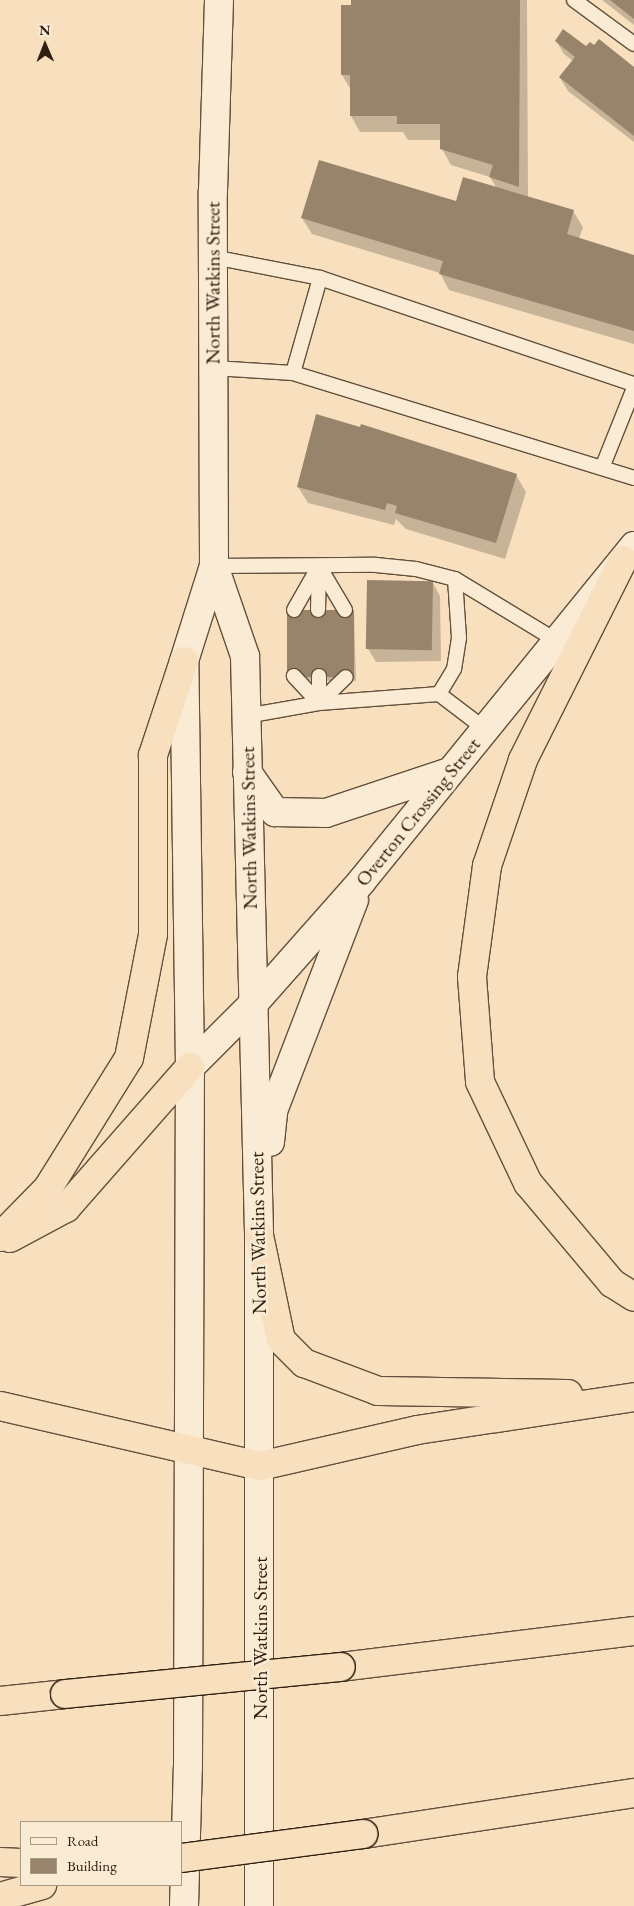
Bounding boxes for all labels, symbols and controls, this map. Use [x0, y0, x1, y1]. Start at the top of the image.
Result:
north arrow [20, 20, 70, 70]
text: N [39, 21, 51, 39]
street label: North Watkins Street [201, 202, 225, 364]
street label: Overton Crossing Street [351, 733, 485, 891]
street label: North Watkins Street [236, 746, 262, 910]
street label: North Watkins Street [245, 1151, 271, 1315]
street label: North Watkins Street [248, 1557, 272, 1719]
legend [20, 1821, 182, 1886]
text: Road [67, 1831, 98, 1850]
text: Building [67, 1856, 117, 1875]

